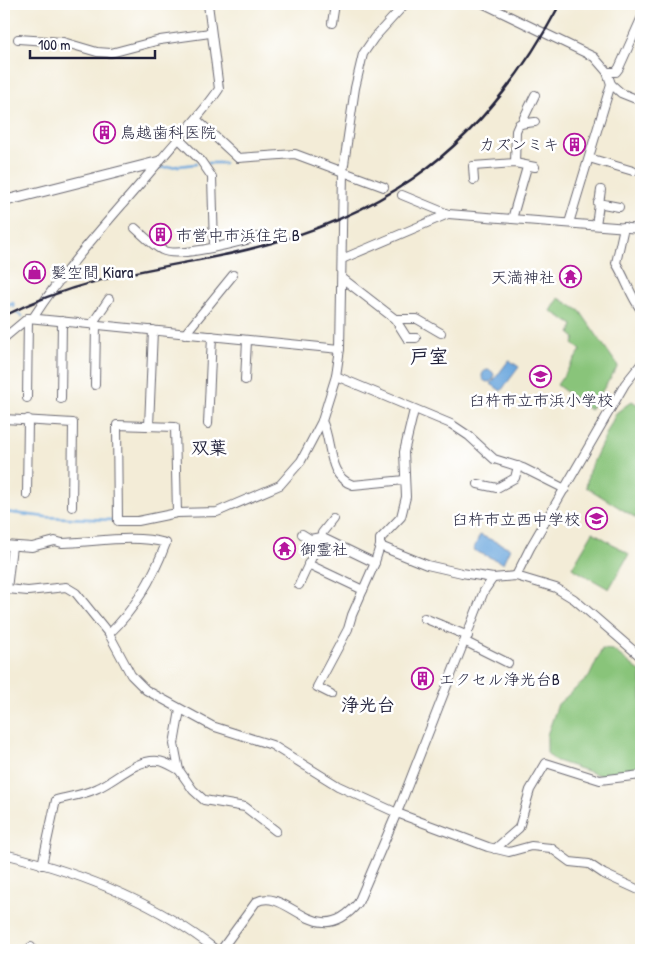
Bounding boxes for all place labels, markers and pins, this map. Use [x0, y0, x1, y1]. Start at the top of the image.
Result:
building icon: 鳥越歯科医院 [92, 120, 116, 144]
place label: 鳥越歯科医院 [120, 121, 216, 143]
building icon: カズンミキ [563, 132, 587, 156]
place label: カズンミキ [479, 133, 559, 155]
building icon: 市営中市浜住宅 B [148, 223, 172, 247]
place label: 市営中市浜住宅 B [176, 224, 300, 246]
shop icon: 髪空間 Kiara [23, 260, 47, 284]
place label: 髪空間 Kiara [51, 261, 133, 283]
temple icon: 天満神社 [559, 265, 583, 289]
place label: 天満神社 [491, 266, 555, 288]
school or university icon: 臼杵市立市浜小学校 [529, 364, 553, 388]
place label: 臼杵市立市浜小学校 [469, 389, 613, 411]
school or university icon: 臼杵市立西中学校 [584, 507, 608, 531]
place label: 臼杵市立西中学校 [452, 508, 580, 530]
temple icon: 御霊社 [272, 537, 296, 561]
place label: 御霊社 [300, 538, 348, 560]
building icon: エクセル浄光台B [411, 667, 435, 691]
place label: エクセル浄光台B [439, 668, 560, 690]

